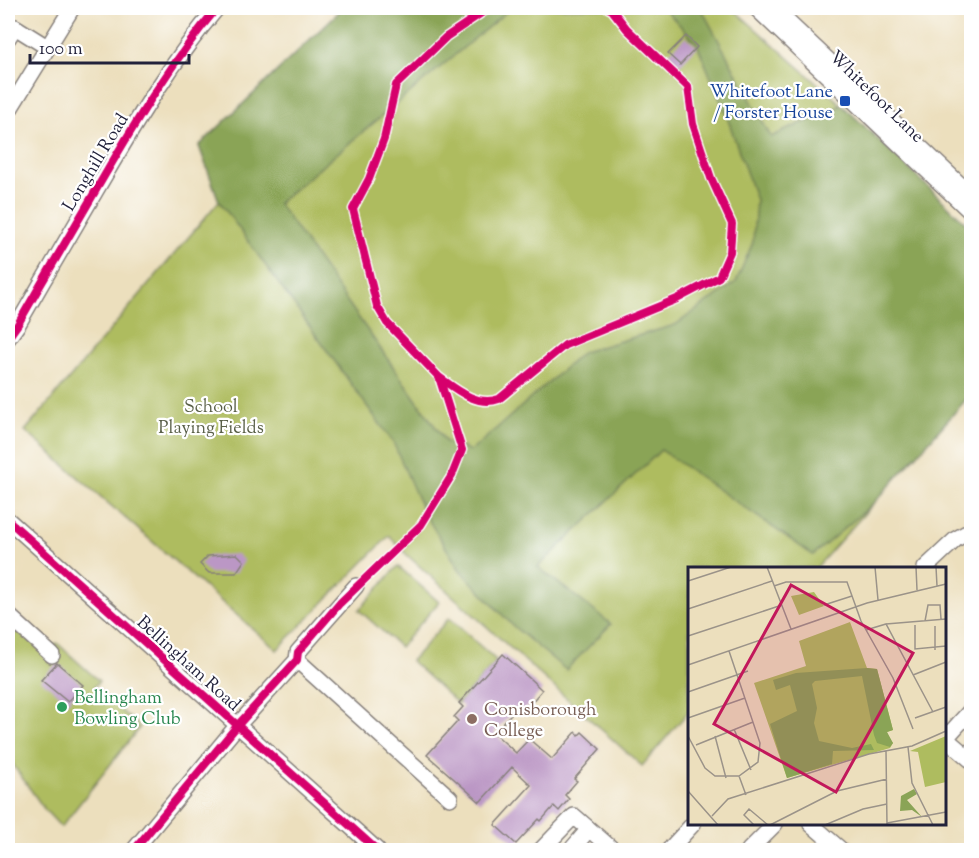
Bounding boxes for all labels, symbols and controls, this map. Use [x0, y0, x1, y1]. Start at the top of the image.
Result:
scale bar [30, 27, 189, 65]
text: 100 m [39, 37, 83, 63]
street label: Whitefoot Lane [822, 45, 929, 150]
place label: Whitefoot Lane / Forster House [709, 80, 833, 127]
marker: Whitefoot Lane / Forster House [838, 94, 852, 108]
street label: Longhill Road [57, 109, 136, 217]
park label: School Playing Fields [158, 395, 264, 442]
inset map [688, 567, 946, 825]
street label: Bellingham Road [130, 611, 245, 718]
place label: Bellingham Bowling Club [74, 686, 181, 733]
place label: Conisborough College [484, 698, 597, 745]
marker: Bellingham Bowling Club [55, 700, 69, 714]
marker: Conisborough College [465, 712, 479, 726]

